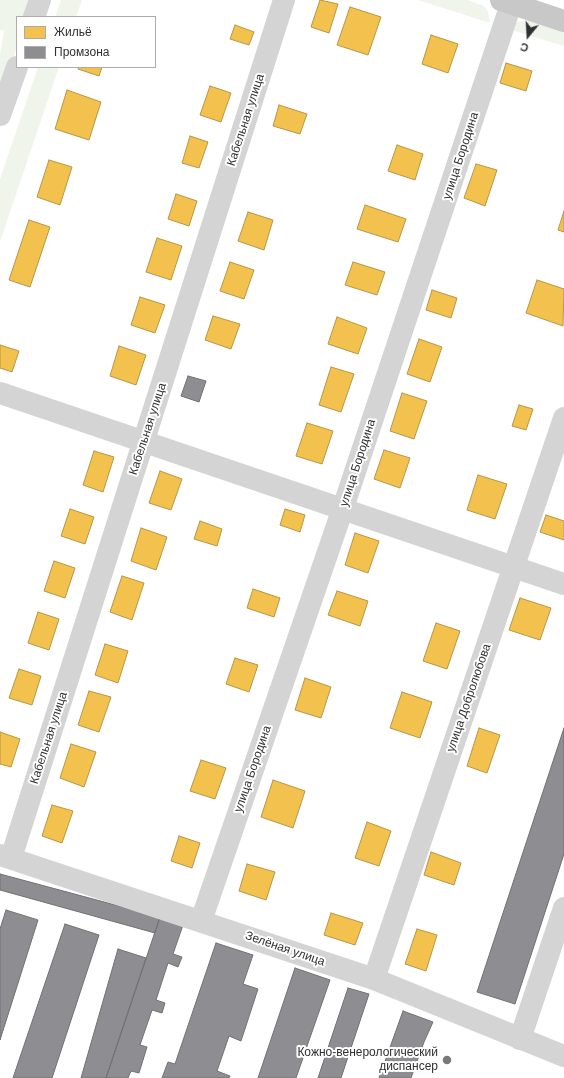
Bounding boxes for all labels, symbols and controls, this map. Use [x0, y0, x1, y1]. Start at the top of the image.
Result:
legend [16, 16, 156, 68]
north arrow [508, 16, 548, 56]
text: Жильё [54, 25, 92, 39]
text: С [519, 40, 530, 54]
text: Промзона [54, 45, 109, 59]
street label: Кабельная улица [224, 72, 268, 168]
street label: улица Бородина [440, 111, 482, 201]
street label: Кабельная улица [126, 381, 170, 477]
street label: улица Бородина [337, 418, 379, 508]
street label: улица Добролюбова [444, 642, 494, 754]
street label: Кабельная улица [27, 690, 71, 786]
street label: улица Бородина [231, 724, 275, 814]
street label: Зелёная улица [243, 929, 327, 969]
place label: Кожно-венерологический диспансер [297, 1046, 438, 1074]
marker: Кожно-венерологический диспансер [441, 1054, 453, 1066]

